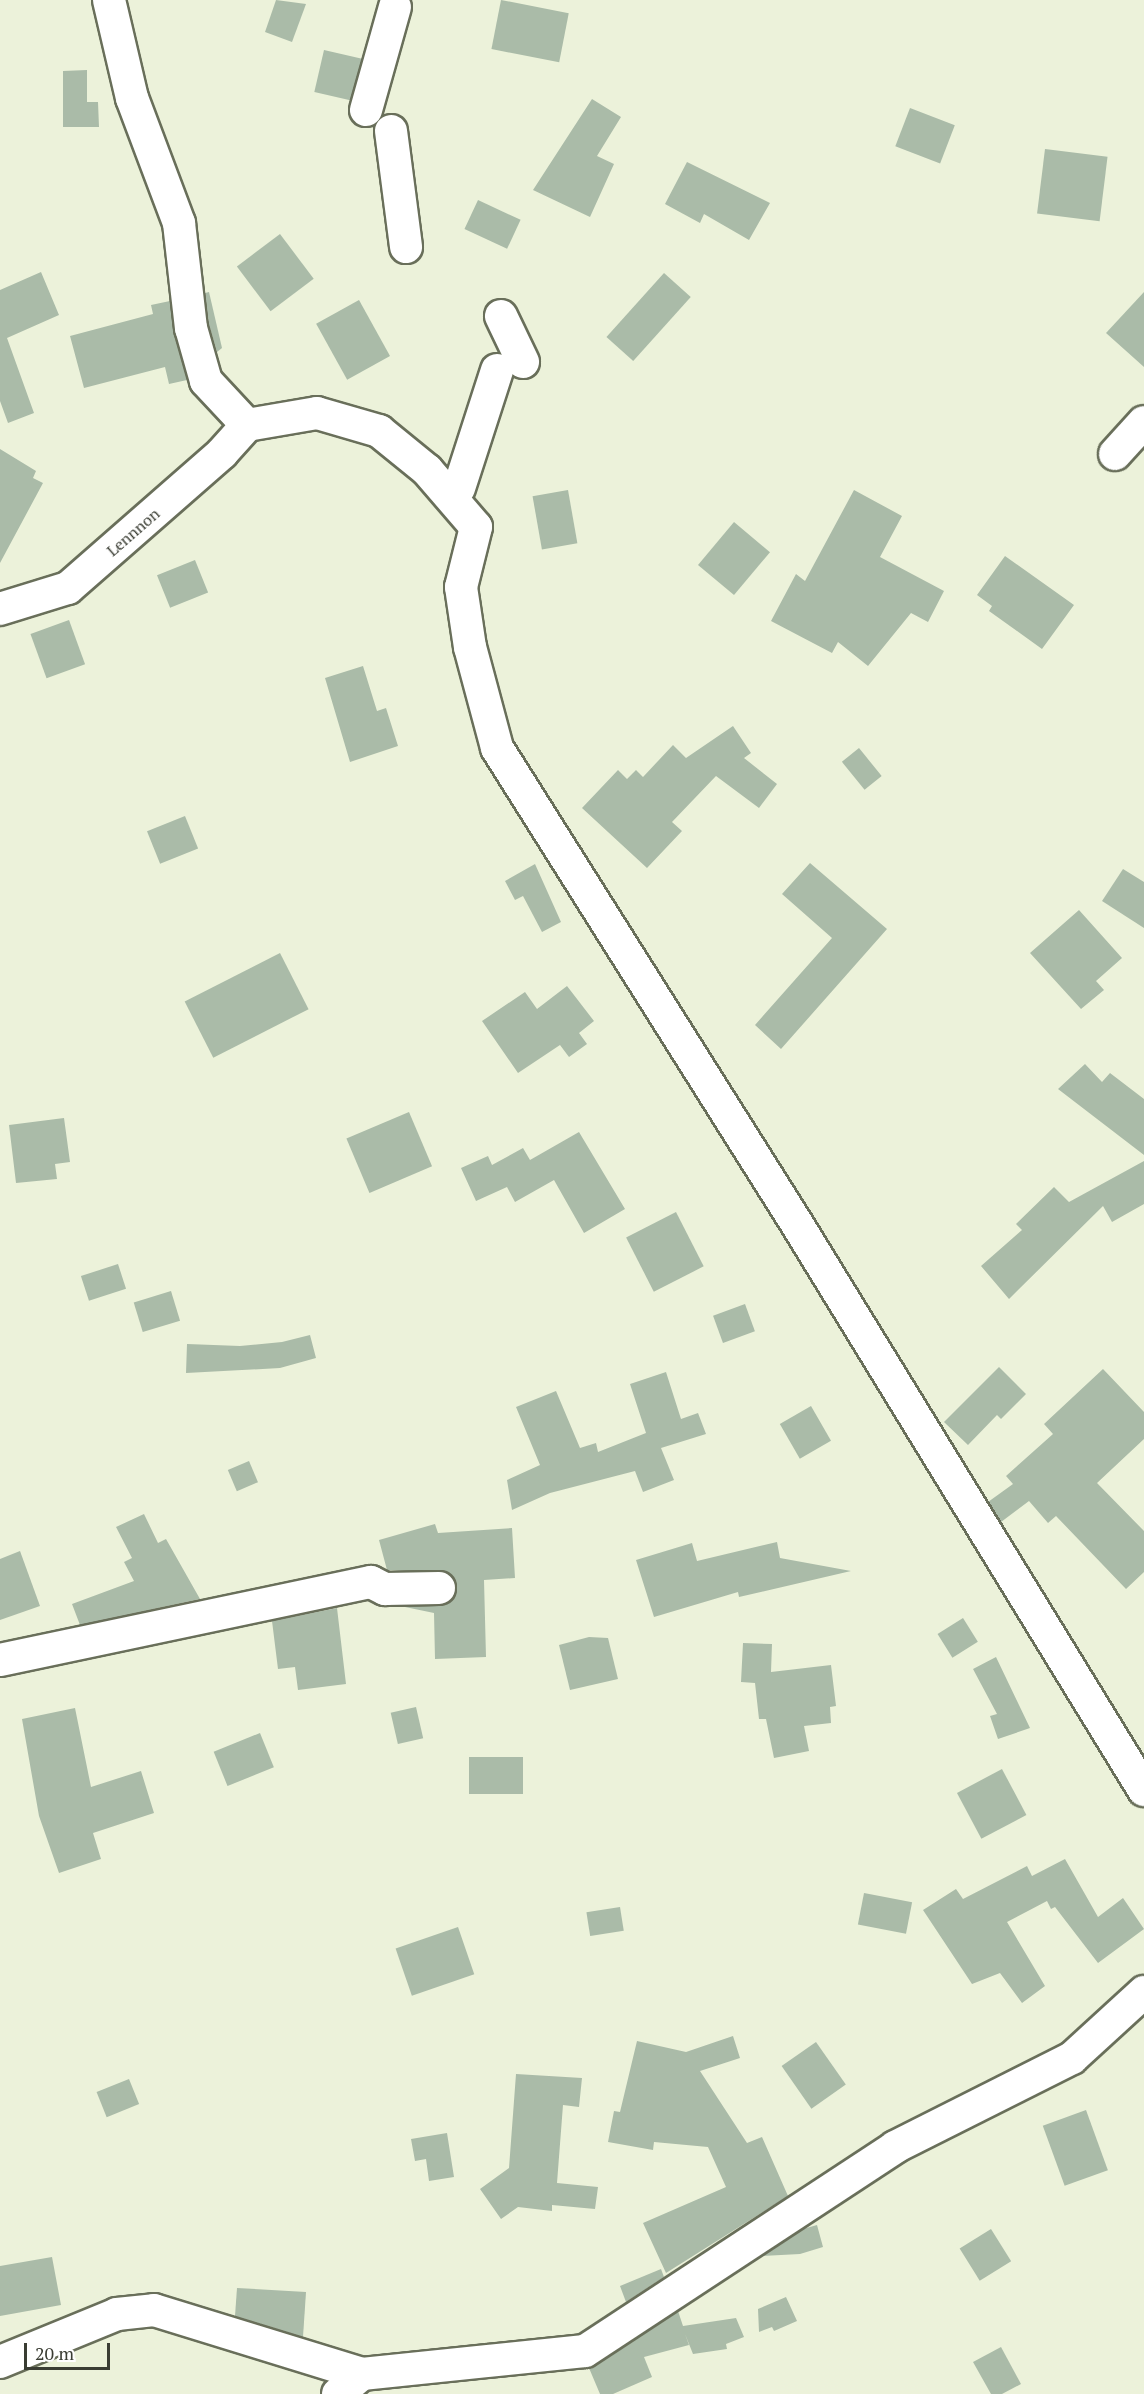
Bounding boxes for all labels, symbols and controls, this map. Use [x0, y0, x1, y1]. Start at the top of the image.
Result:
street label: Lennnon [103, 504, 163, 560]
scale bar [27, 2331, 112, 2369]
text: 20 m [35, 2341, 74, 2365]

